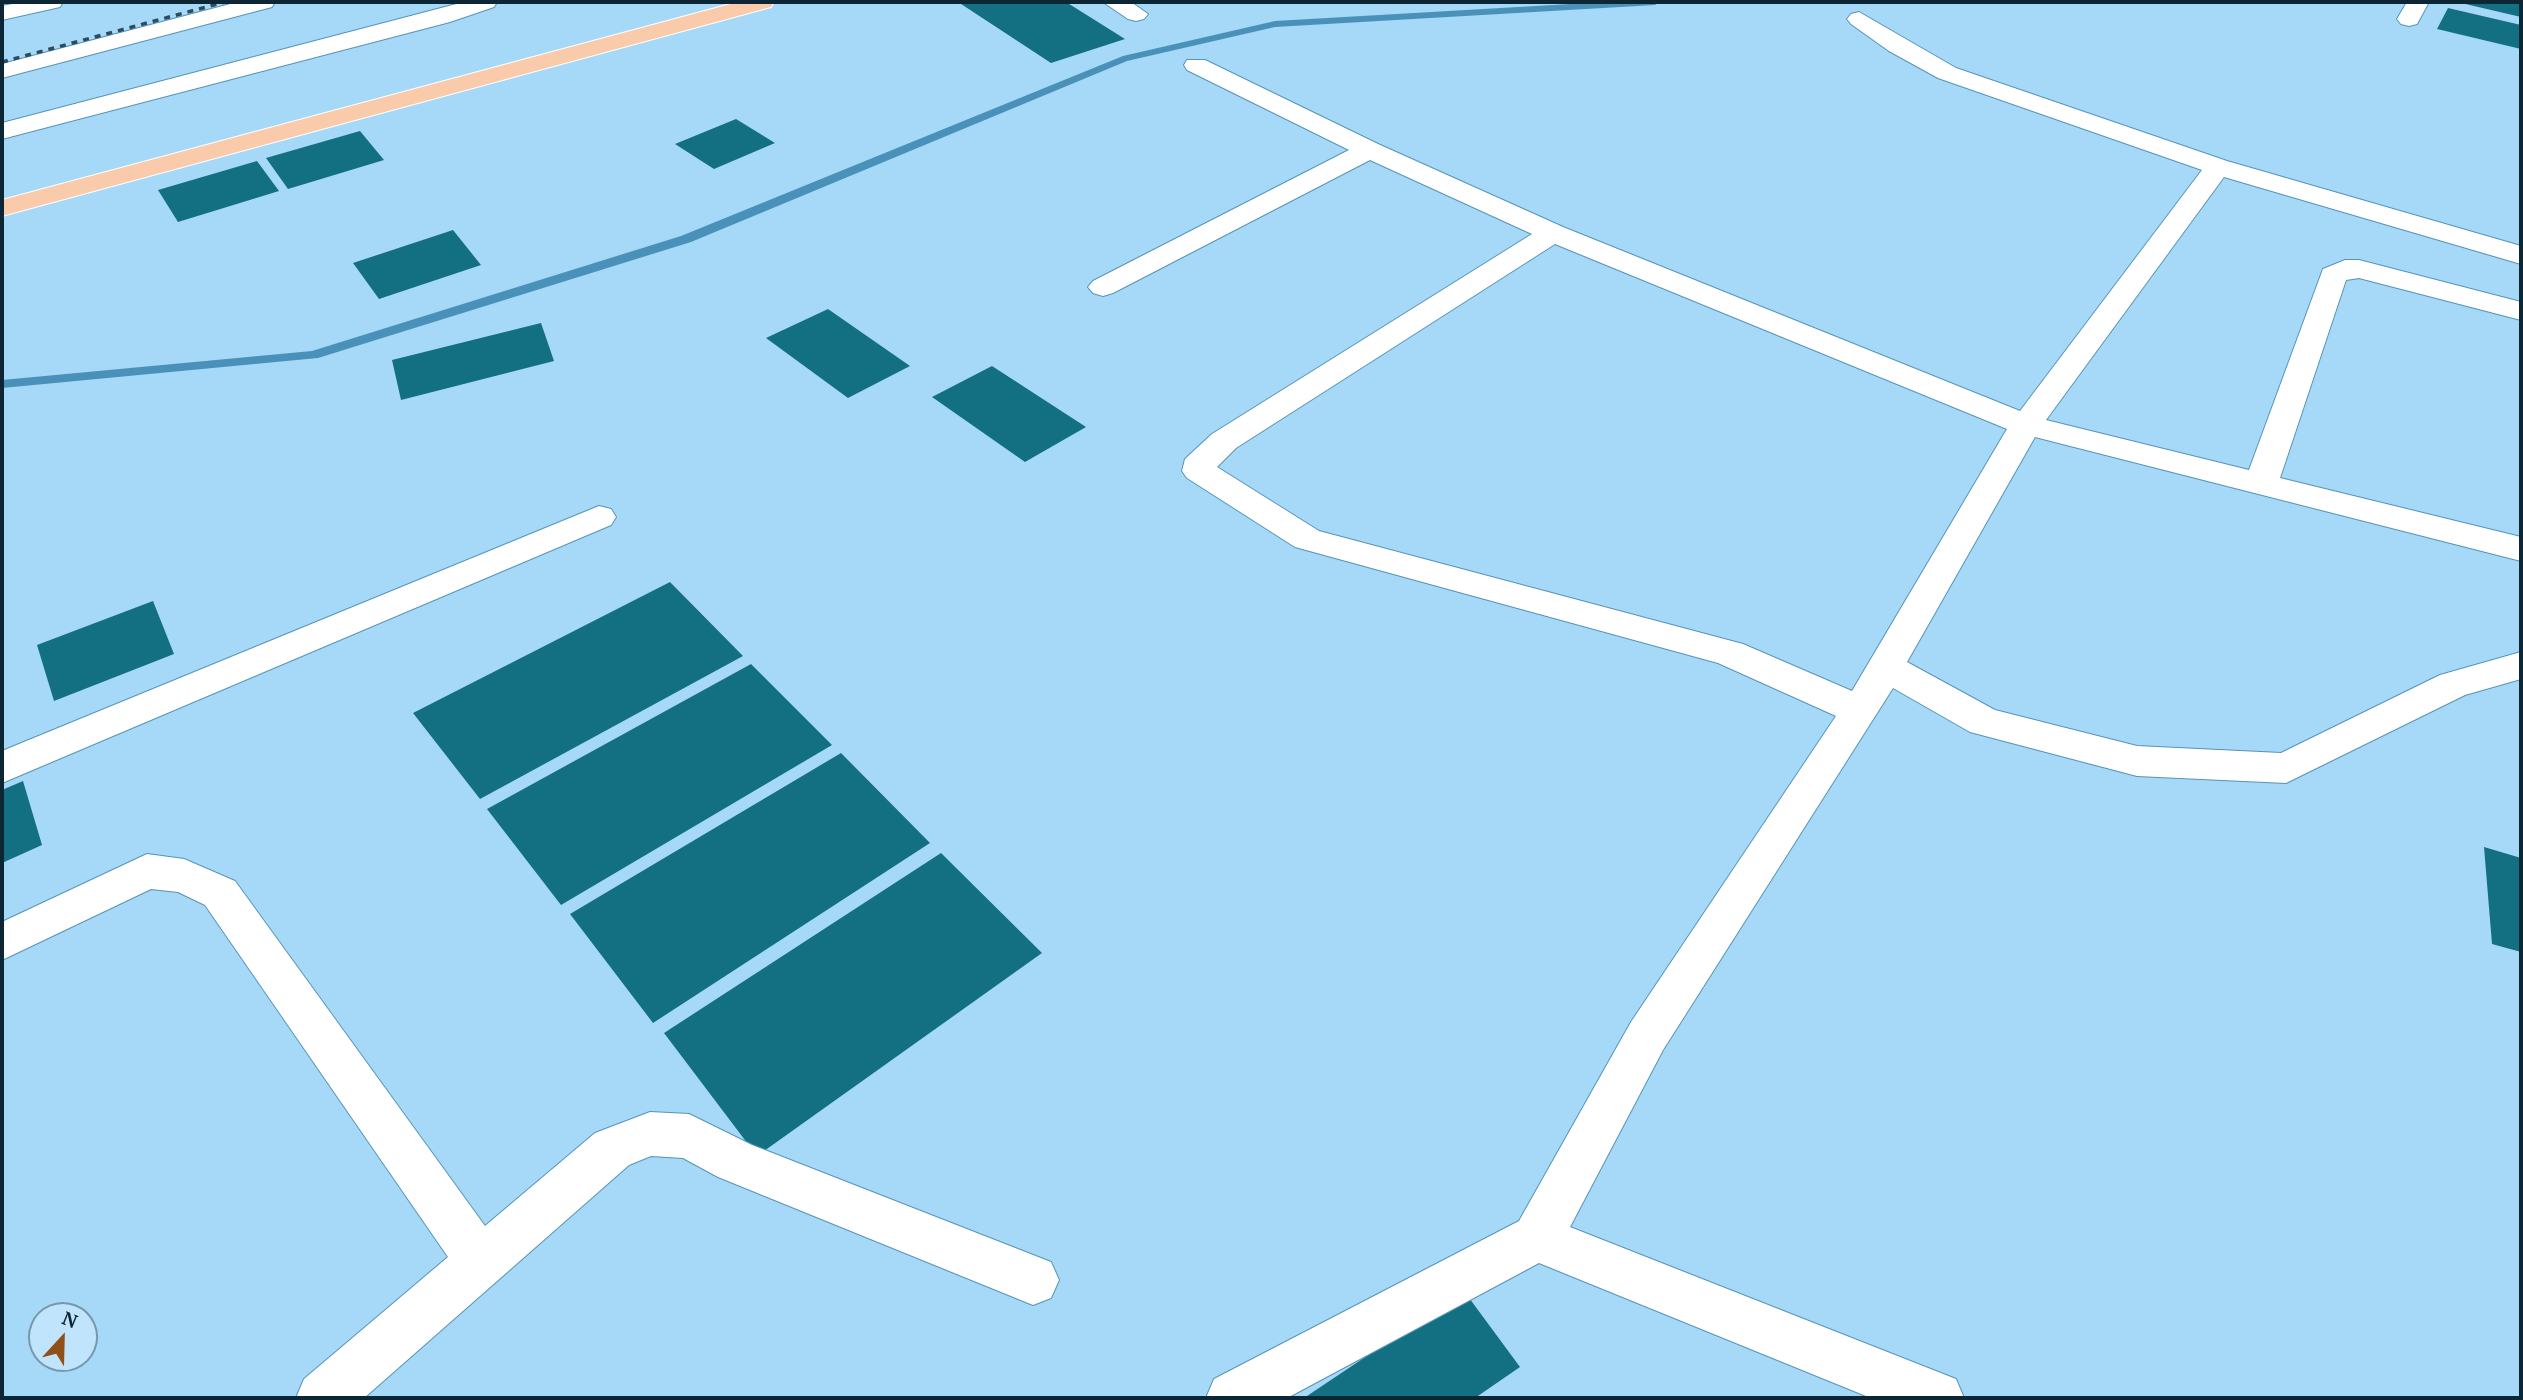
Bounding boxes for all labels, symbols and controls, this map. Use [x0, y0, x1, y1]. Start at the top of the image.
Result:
north arrow [28, 1302, 98, 1372]
text: N [59, 1305, 82, 1333]

